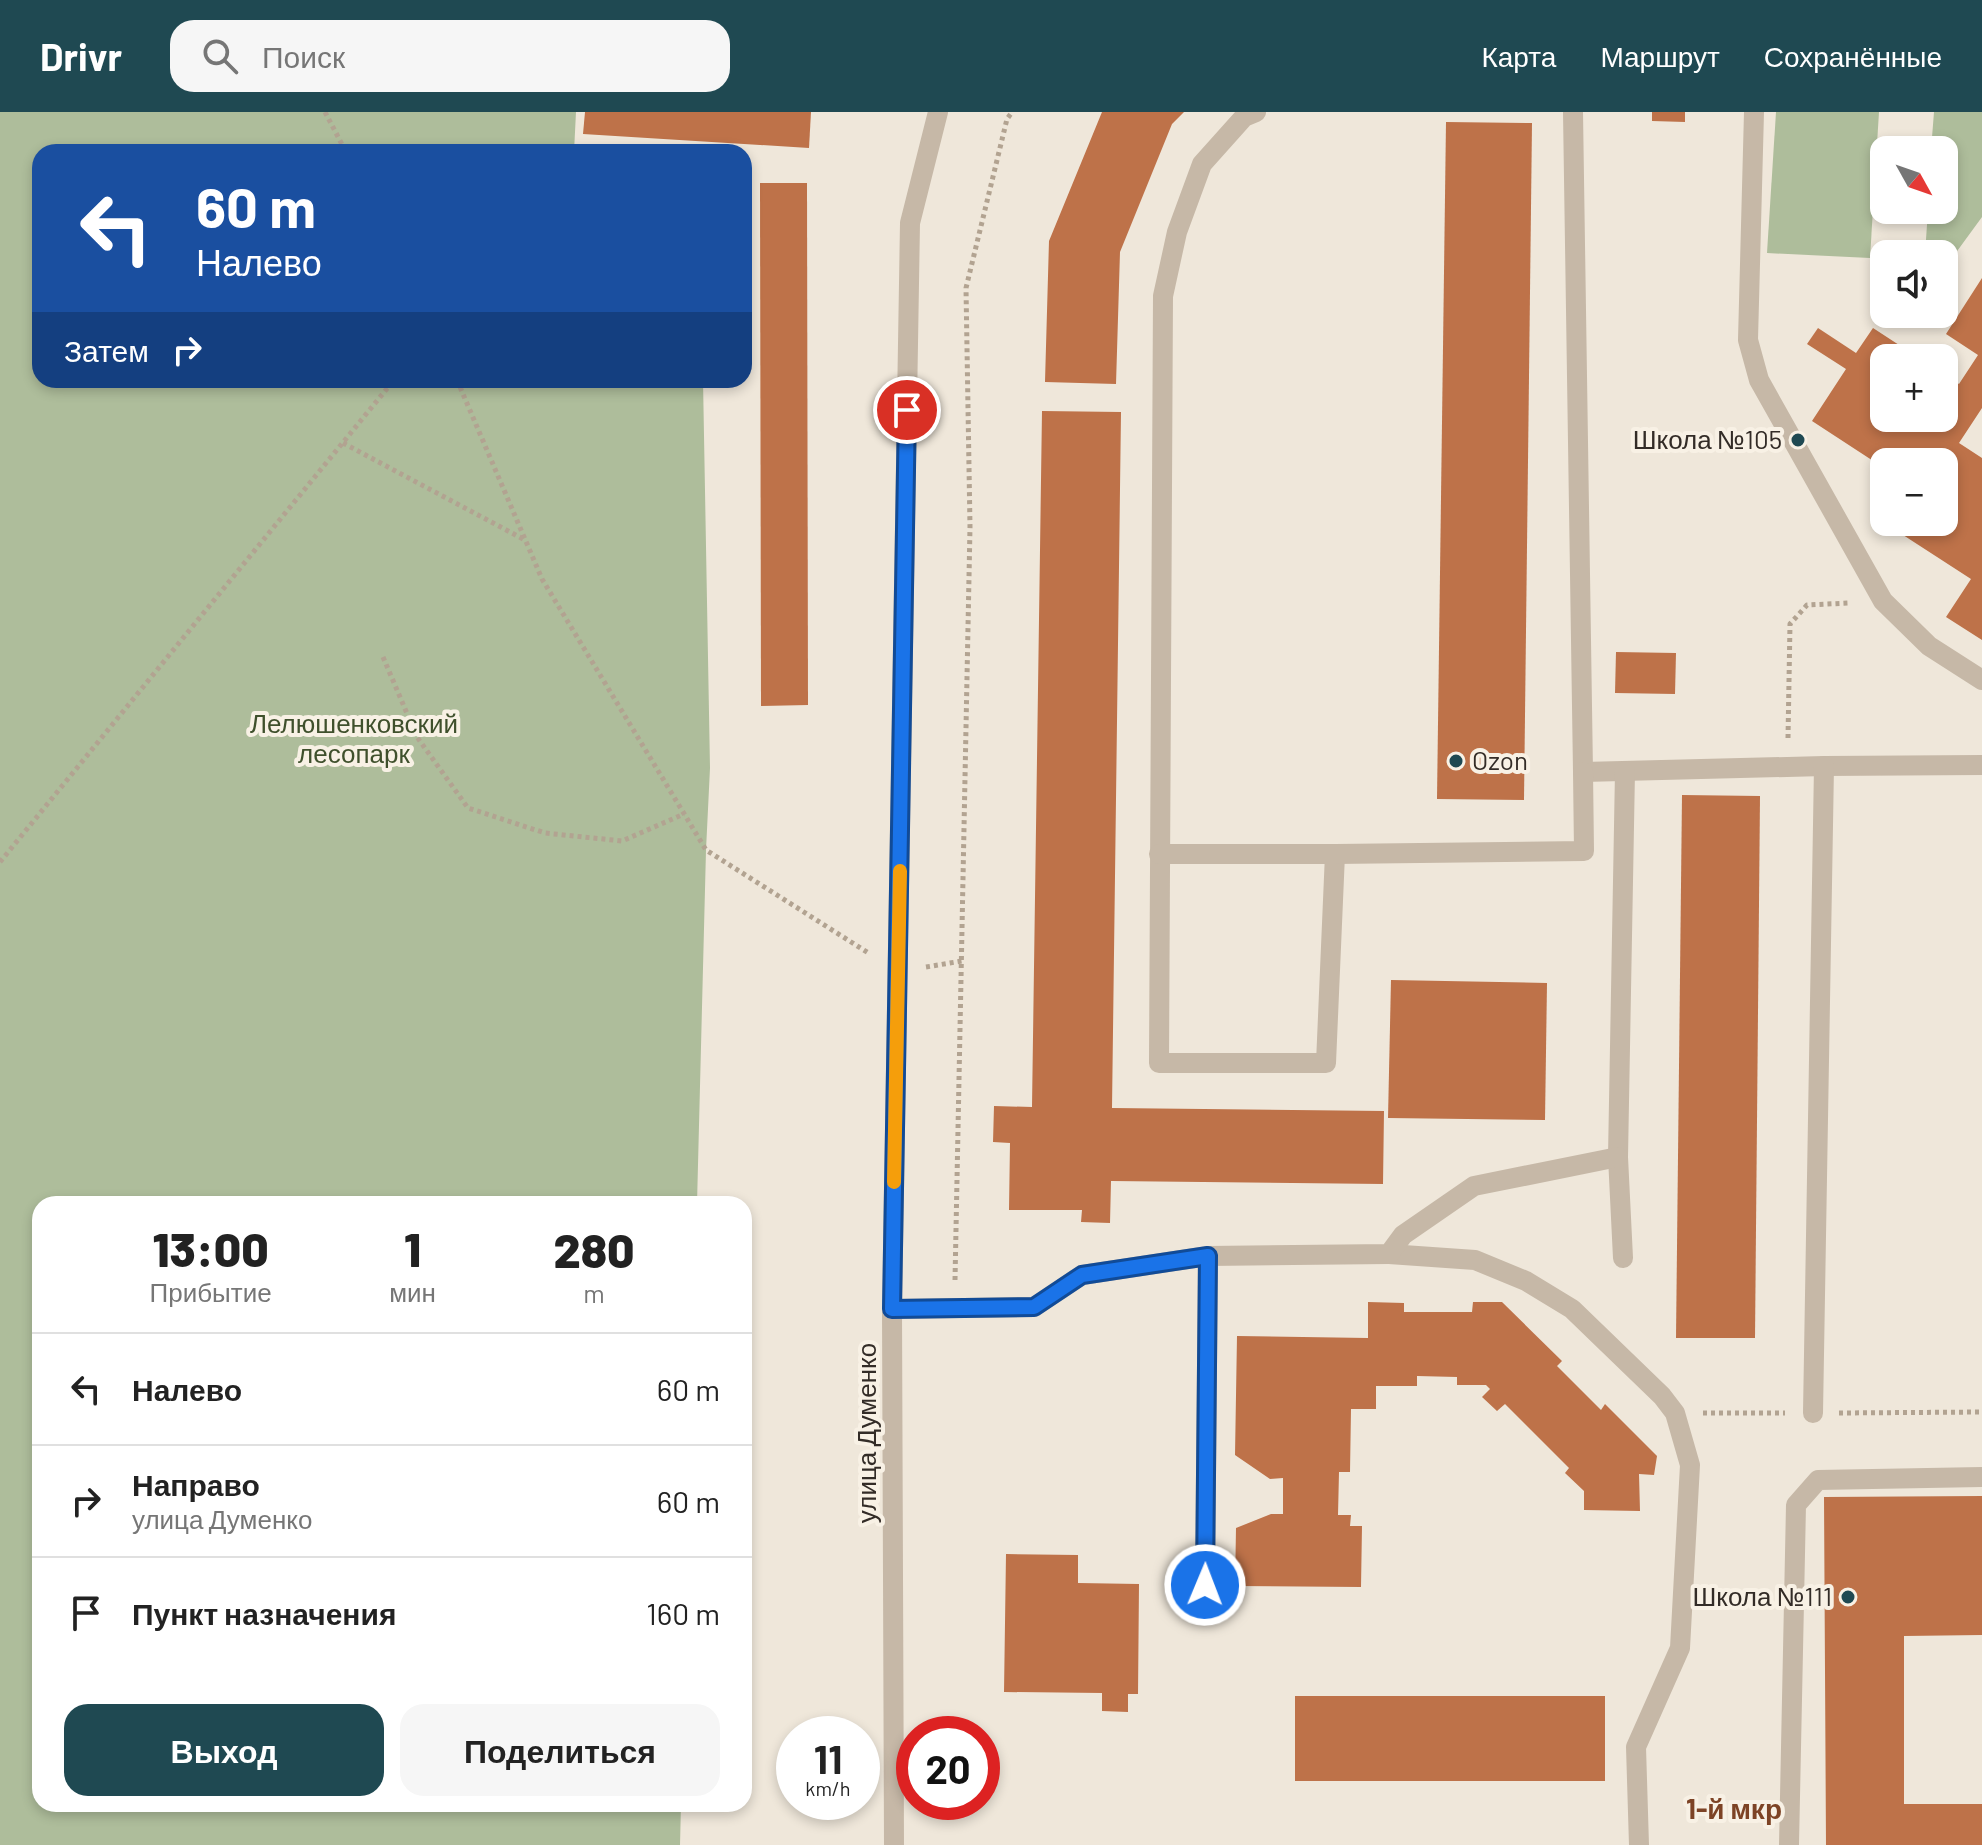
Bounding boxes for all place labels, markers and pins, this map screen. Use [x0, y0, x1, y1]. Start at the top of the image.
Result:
pin [873, 376, 941, 444]
place label: Школа №105 [1633, 423, 1782, 454]
marker: Школа №105 [1789, 431, 1807, 449]
place label: Ozon [1472, 744, 1528, 775]
marker: Ozon [1447, 752, 1465, 770]
place label: Школа №111 [1692, 1580, 1832, 1611]
marker: Школа №111 [1839, 1588, 1857, 1606]

